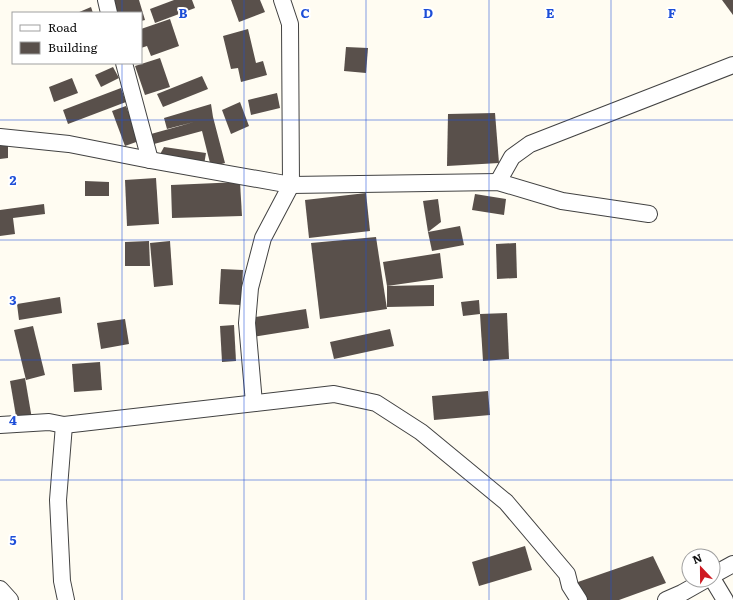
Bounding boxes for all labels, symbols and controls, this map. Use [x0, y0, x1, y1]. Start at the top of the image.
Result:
text: B [179, 3, 188, 22]
text: C [300, 3, 310, 22]
text: D [423, 3, 433, 22]
text: E [546, 3, 555, 22]
text: F [668, 3, 676, 22]
legend [12, 12, 142, 64]
text: Road [48, 18, 78, 36]
text: Building [48, 38, 98, 56]
text: 2 [10, 170, 17, 189]
text: 3 [9, 290, 17, 309]
text: 4 [9, 410, 17, 429]
text: 5 [9, 530, 17, 549]
north arrow [681, 548, 721, 588]
text: N [690, 549, 704, 567]

